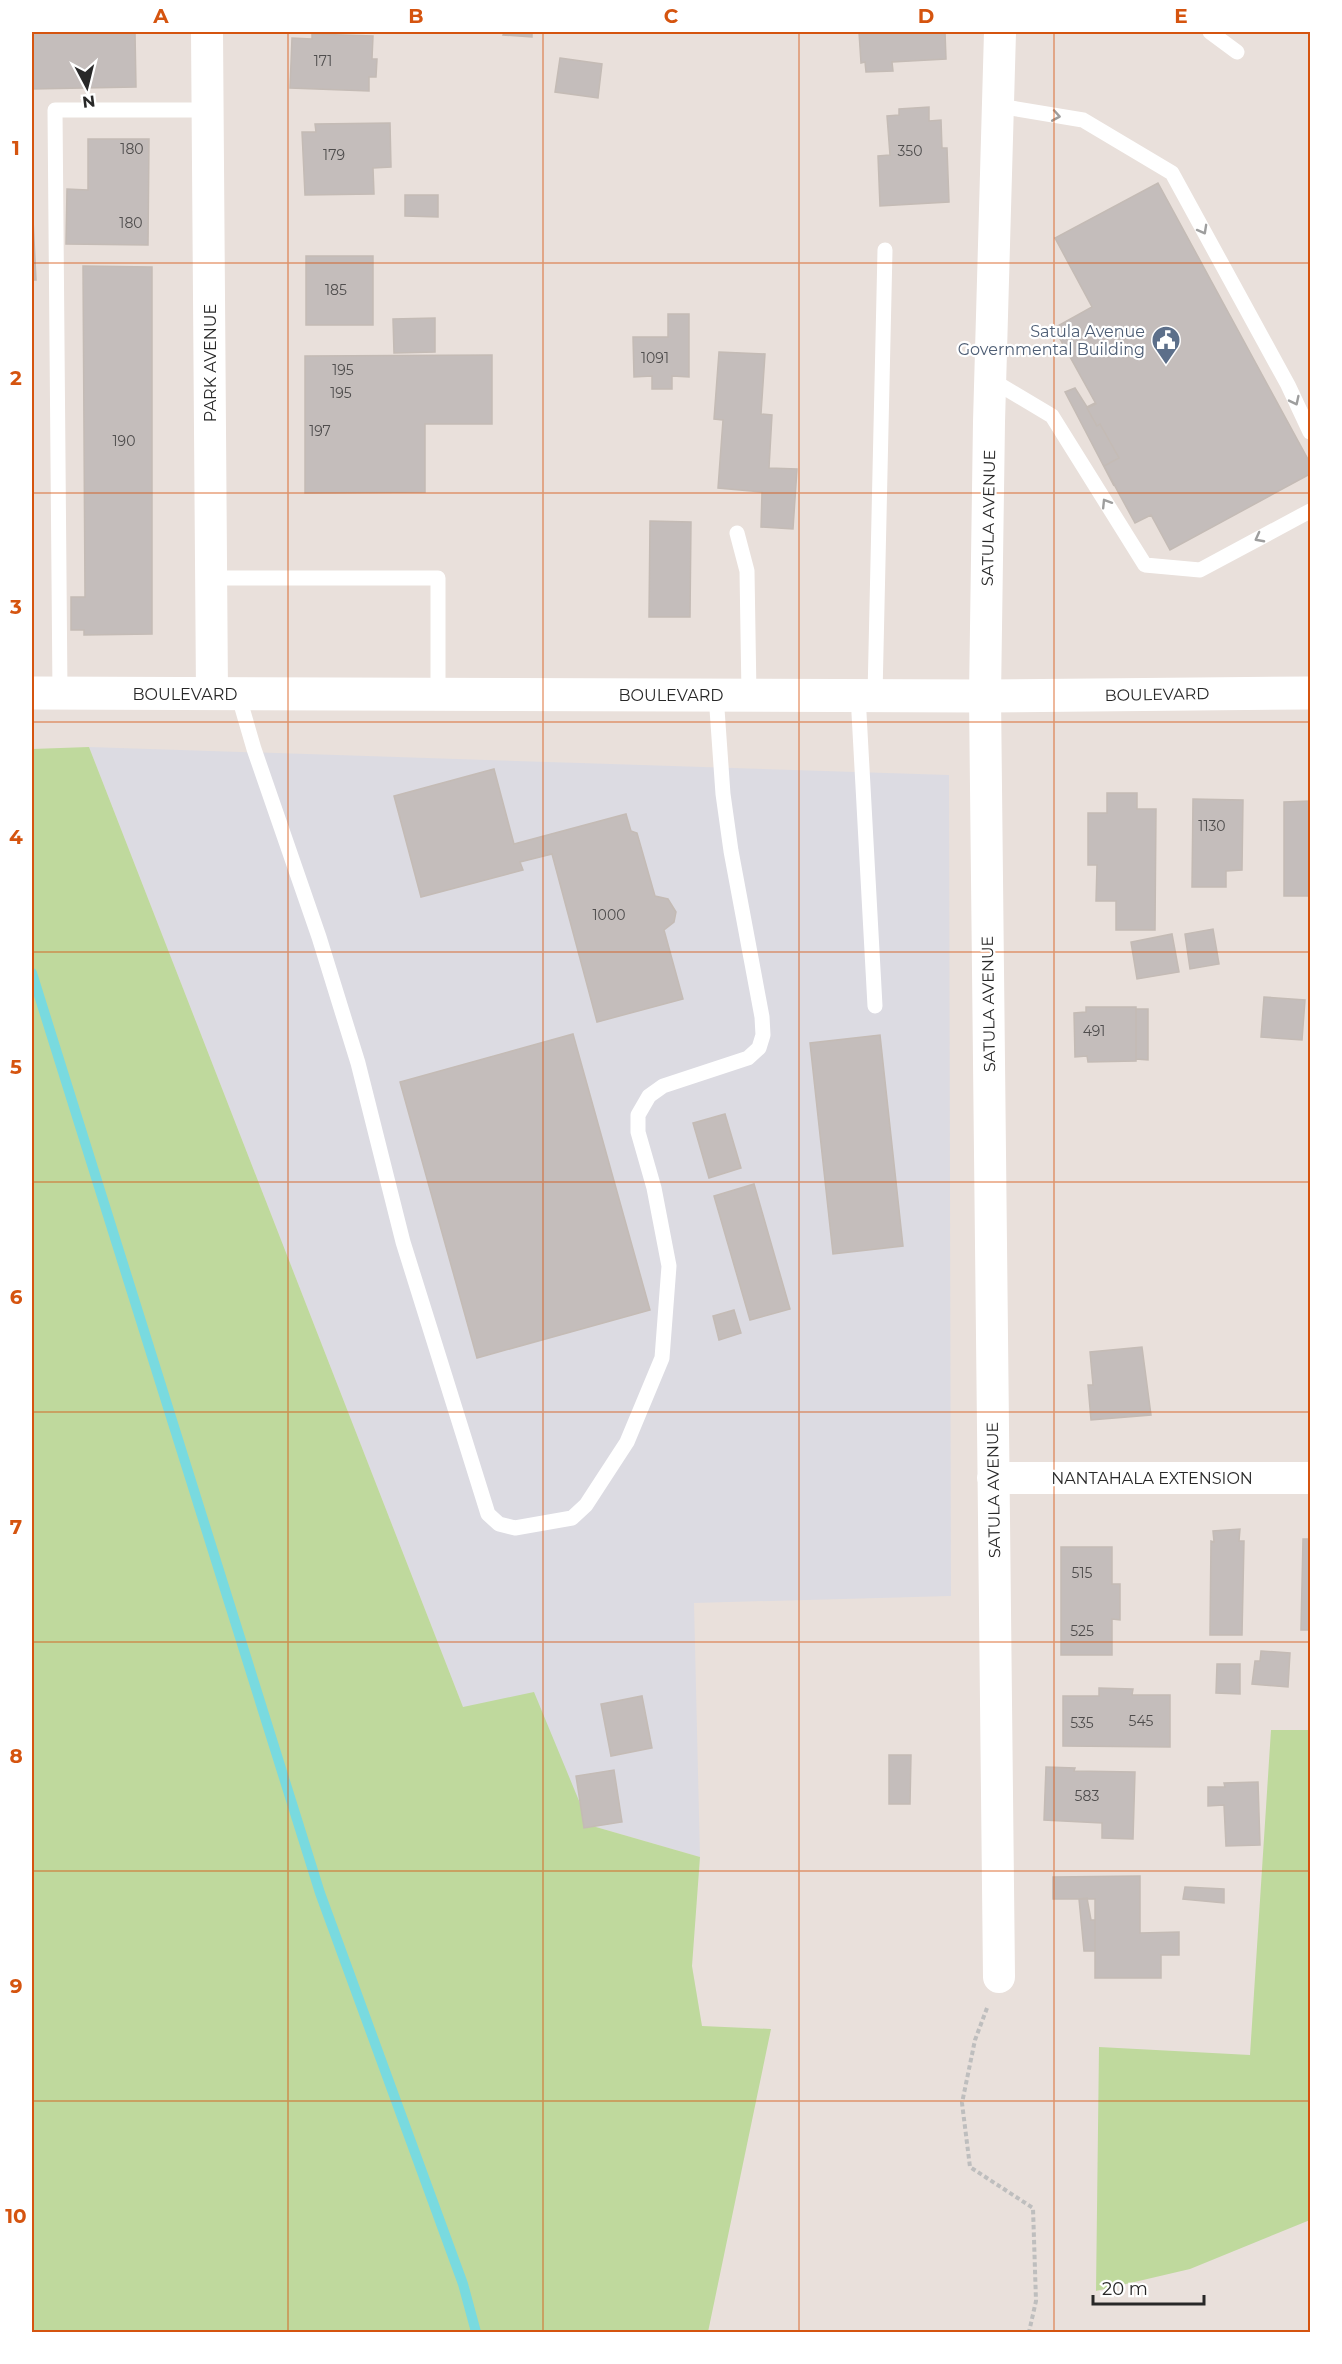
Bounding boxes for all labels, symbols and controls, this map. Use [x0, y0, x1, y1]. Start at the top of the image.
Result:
text: A [152, 4, 169, 28]
text: B [408, 4, 424, 28]
text: C [664, 4, 679, 28]
text: D [918, 4, 934, 28]
text: E [1174, 4, 1188, 28]
house number: 171 [314, 52, 332, 70]
north arrow [57, 57, 117, 117]
text: N [81, 91, 96, 112]
one-way arrow [1052, 109, 1061, 121]
text: 1 [12, 136, 20, 160]
house number: 180 [120, 140, 144, 158]
house number: 350 [898, 142, 922, 160]
house number: 179 [323, 146, 345, 164]
house number: 180 [119, 214, 143, 232]
one-way arrow [1196, 224, 1207, 234]
house number: 185 [325, 281, 347, 299]
street label: PARK AVENUE [201, 304, 220, 422]
place label: Satula Avenue Governmental Building [958, 322, 1145, 359]
public building icon: Satula Avenue Governmental Building [1150, 324, 1182, 366]
house number: 1091 [641, 349, 669, 367]
house number: 195 [332, 361, 354, 379]
text: 2 [10, 366, 22, 390]
house number: 195 [330, 384, 352, 402]
one-way arrow [1288, 395, 1300, 406]
house number: 197 [309, 422, 331, 440]
house number: 190 [113, 432, 135, 450]
street label: SATULA AVENUE [978, 450, 999, 586]
one-way arrow [1102, 499, 1114, 509]
one-way arrow [1255, 531, 1265, 542]
text: 3 [9, 595, 22, 619]
street label: BOULEVARD [1104, 684, 1210, 705]
street label: BOULEVARD [133, 685, 237, 704]
street label: BOULEVARD [619, 686, 723, 705]
house number: 1130 [1198, 817, 1226, 835]
text: 4 [9, 825, 23, 849]
house number: 1000 [593, 906, 625, 924]
street label: SATULA AVENUE [978, 936, 999, 1072]
house number: 491 [1083, 1022, 1105, 1040]
text: 5 [10, 1055, 22, 1079]
text: 6 [10, 1285, 23, 1309]
street label: SATULA AVENUE [983, 1422, 1004, 1558]
street label: NANTAHALA EXTENSION [1051, 1469, 1253, 1488]
text: 7 [10, 1515, 22, 1539]
house number: 515 [1072, 1564, 1093, 1582]
house number: 525 [1070, 1622, 1094, 1640]
house number: 545 [1128, 1712, 1154, 1730]
house number: 535 [1070, 1714, 1094, 1732]
text: 8 [9, 1744, 23, 1768]
house number: 583 [1075, 1787, 1099, 1805]
text: 9 [10, 1974, 22, 1998]
text: 10 [5, 2204, 27, 2228]
scale bar [1093, 2268, 1204, 2306]
text: 20 m [1102, 2278, 1148, 2300]

